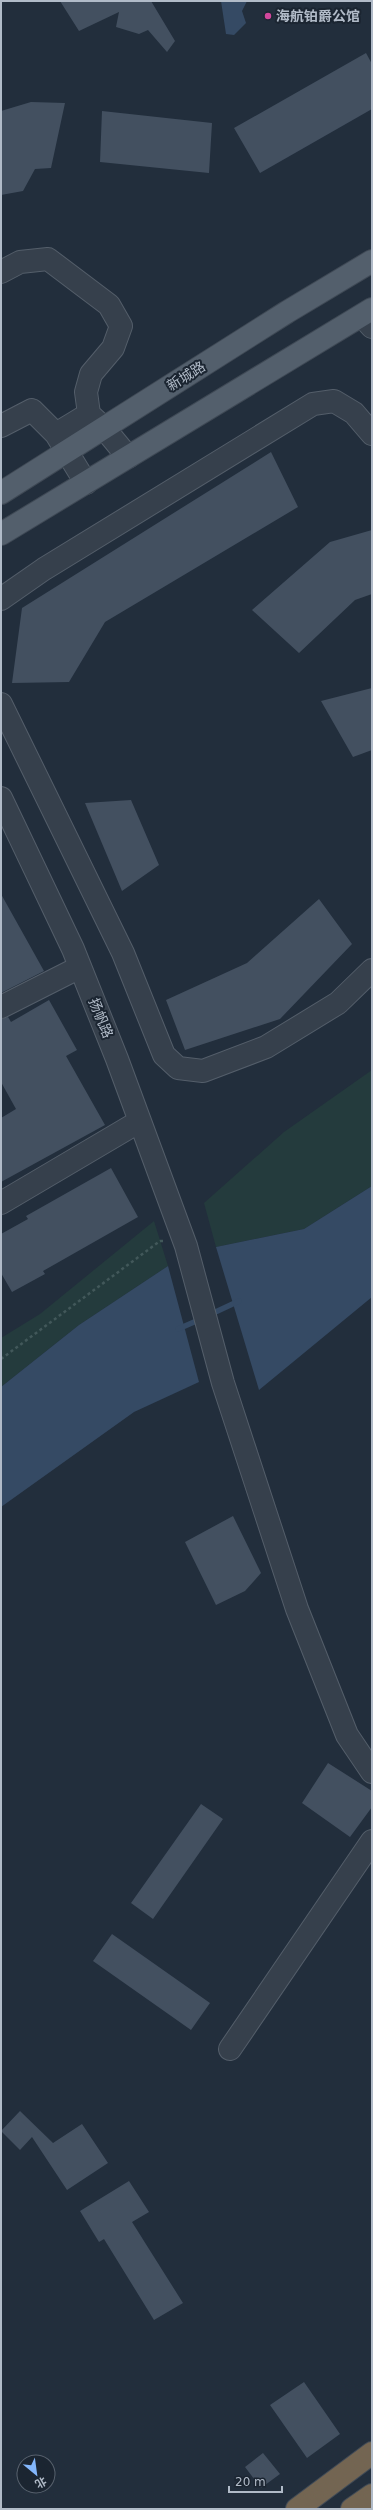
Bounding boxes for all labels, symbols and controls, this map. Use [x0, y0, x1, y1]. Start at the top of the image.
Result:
place label: 海航铂爵公馆 [276, 8, 360, 24]
marker: 海航铂爵公馆 [263, 11, 273, 21]
street label: 新城路 [164, 358, 208, 394]
street label: 扬帆路 [86, 996, 116, 1040]
north arrow [16, 2454, 56, 2494]
scale bar [229, 2468, 282, 2494]
text: 北 [33, 2474, 49, 2491]
text: 20 m [235, 2475, 266, 2489]

